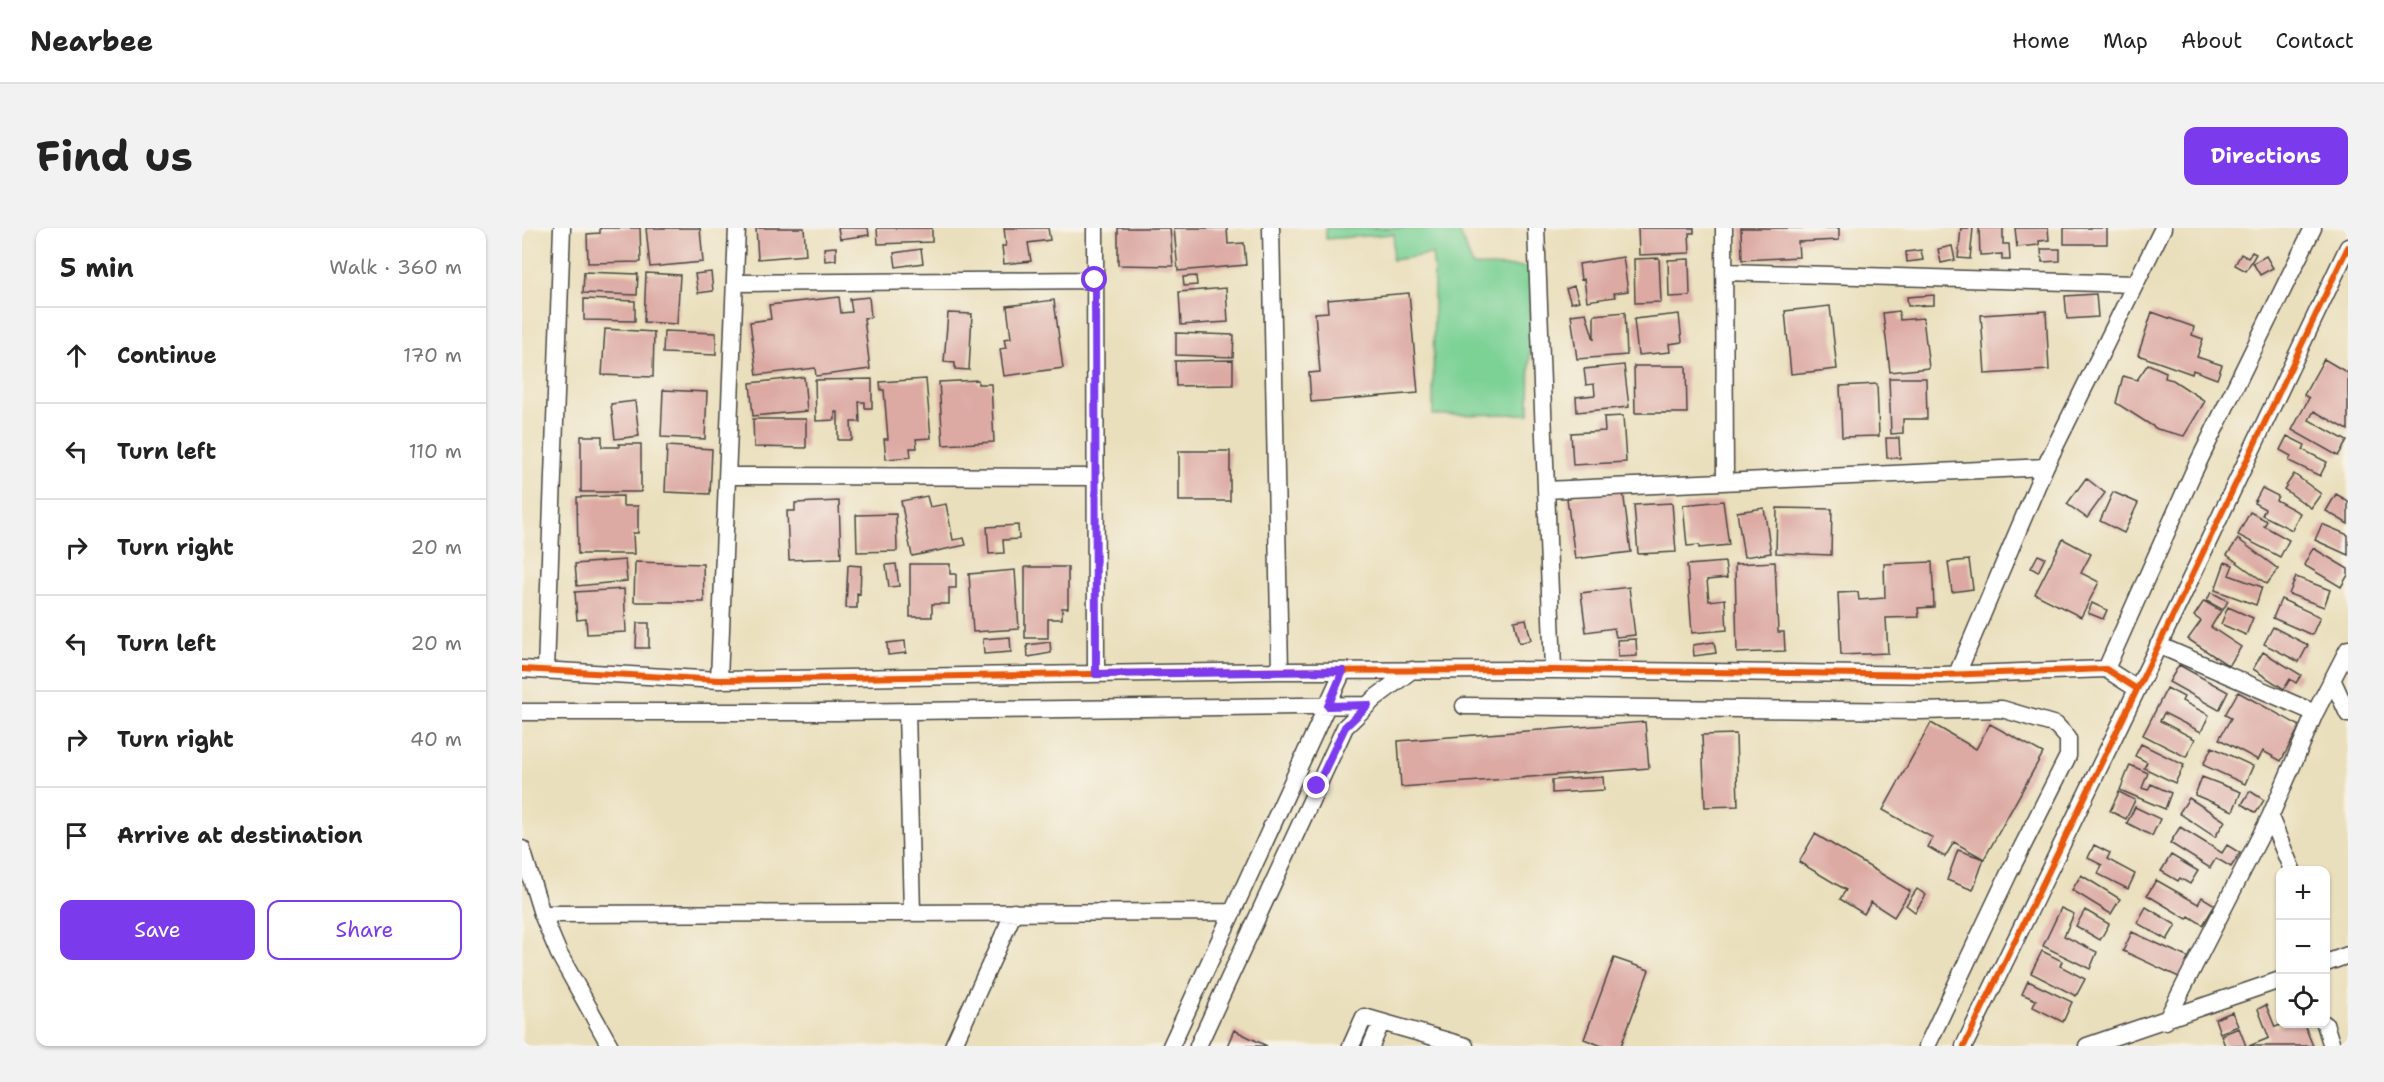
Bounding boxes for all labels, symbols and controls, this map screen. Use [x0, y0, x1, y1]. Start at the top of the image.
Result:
text: Nearbee [30, 22, 153, 60]
text: Home [2012, 27, 2070, 55]
text: Map [2103, 27, 2148, 55]
text: About [2181, 27, 2242, 55]
text: Contact [2275, 27, 2354, 55]
button: Directions [2184, 127, 2348, 185]
text: Find us [36, 128, 193, 184]
text: 5 min [60, 250, 134, 285]
text: Walk · 360 m [329, 254, 462, 280]
route start [1081, 266, 1107, 292]
icon: ahead [60, 339, 93, 372]
text: Continue [117, 341, 217, 370]
text: 170 m [403, 342, 462, 368]
icon: left [60, 435, 93, 468]
text: Turn left [117, 437, 216, 466]
text: 110 m [408, 438, 462, 464]
icon: right [60, 531, 93, 564]
text: Turn right [117, 533, 234, 562]
text: 20 m [411, 534, 462, 560]
icon: left [60, 627, 93, 660]
text: Turn left [117, 629, 216, 658]
text: 20 m [411, 630, 462, 656]
icon: right [60, 723, 93, 756]
text: Turn right [117, 725, 234, 754]
text: 40 m [410, 726, 462, 752]
route end [1303, 772, 1329, 798]
icon: arrive [60, 819, 93, 852]
text: Arrive at destination [117, 821, 363, 850]
map controls [2276, 866, 2330, 1028]
button: + [2276, 866, 2330, 920]
button: Save [60, 900, 255, 960]
button: Share [267, 900, 462, 960]
button: − [2276, 920, 2330, 974]
button: locate [2276, 974, 2330, 1028]

